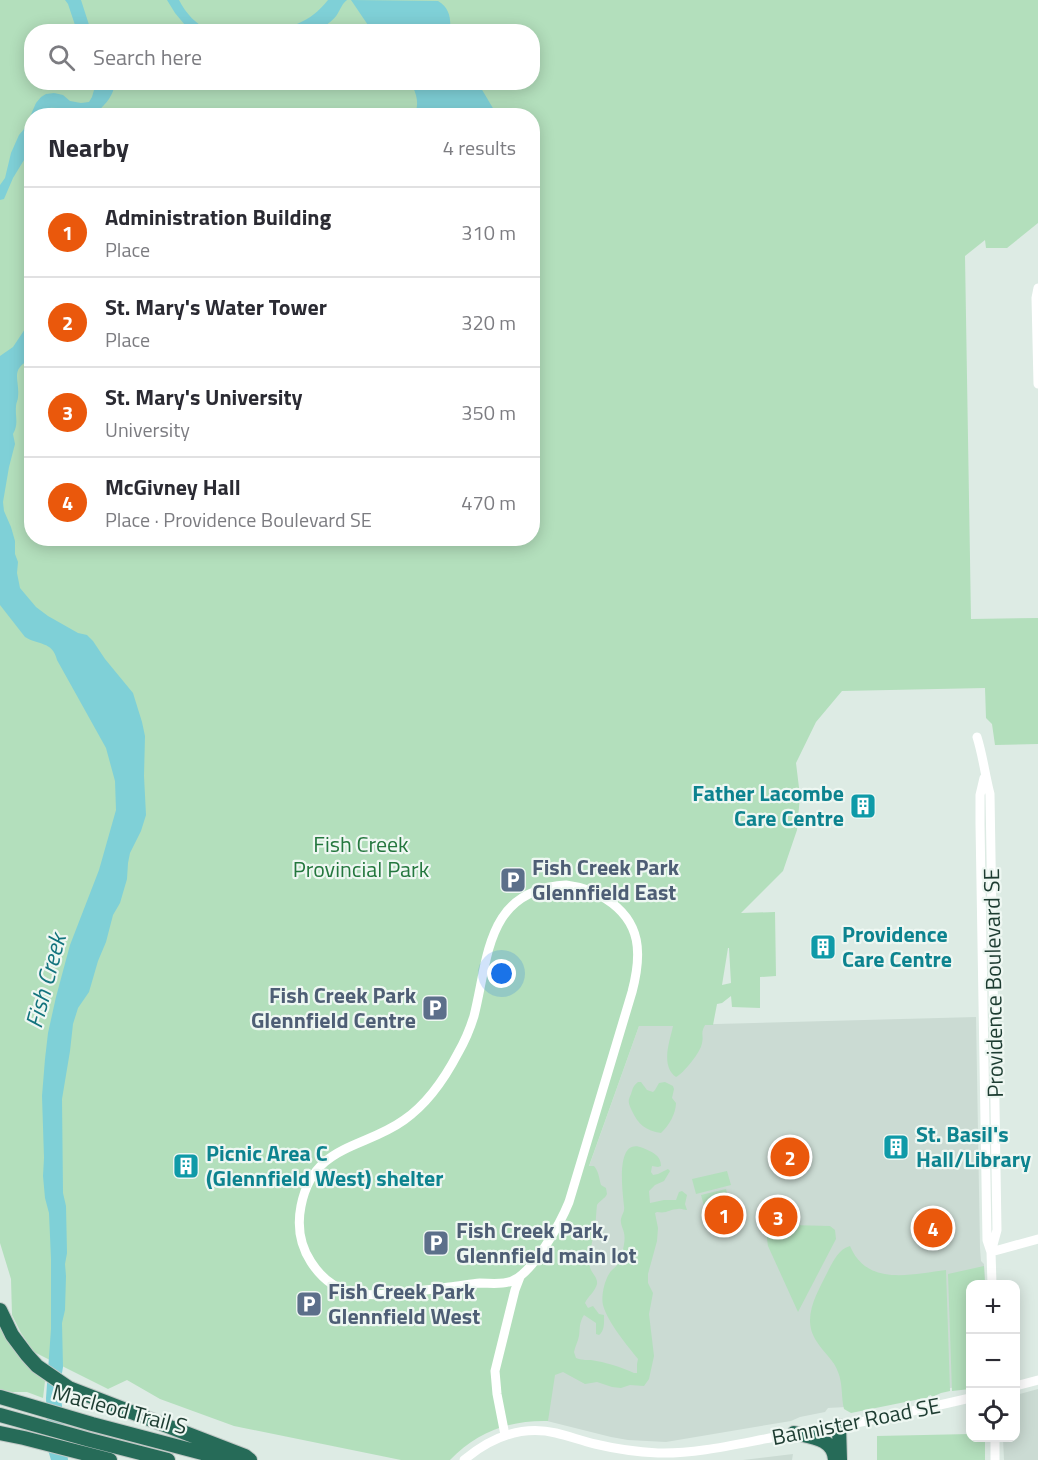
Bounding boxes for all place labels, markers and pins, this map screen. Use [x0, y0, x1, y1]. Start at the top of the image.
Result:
place label: Father Lacombe Care Centre [692, 776, 844, 835]
building icon: Father Lacombe Care Centre [848, 791, 878, 821]
place label: Fish Creek Park Glennfield East [532, 850, 680, 909]
parking icon: Fish Creek Park Glennfield East [498, 865, 528, 895]
place label: Providence Care Centre [842, 917, 952, 976]
building icon: Providence Care Centre [808, 932, 838, 962]
place label: Fish Creek Park Glennfield Centre [251, 978, 417, 1037]
parking icon: Fish Creek Park Glennfield Centre [420, 993, 450, 1023]
place label: St. Basil's Hall/Library [916, 1117, 1031, 1176]
building icon: St. Basil's Hall/Library [881, 1132, 911, 1162]
pin: 2 [770, 1134, 810, 1180]
place label: Picnic Area C (Glennfield West) shelter [206, 1136, 443, 1195]
building icon: Picnic Area C (Glennfield West) shelter [171, 1151, 201, 1181]
pin: 1 [704, 1192, 744, 1238]
pin: 3 [758, 1194, 798, 1240]
pin: 4 [914, 1206, 952, 1250]
place label: Fish Creek Park, Glennfield main lot [456, 1213, 637, 1272]
parking icon: Fish Creek Park, Glennfield main lot [421, 1228, 451, 1258]
place label: Fish Creek Park Glennfield West [328, 1274, 480, 1333]
parking icon: Fish Creek Park Glennfield West [294, 1289, 324, 1319]

